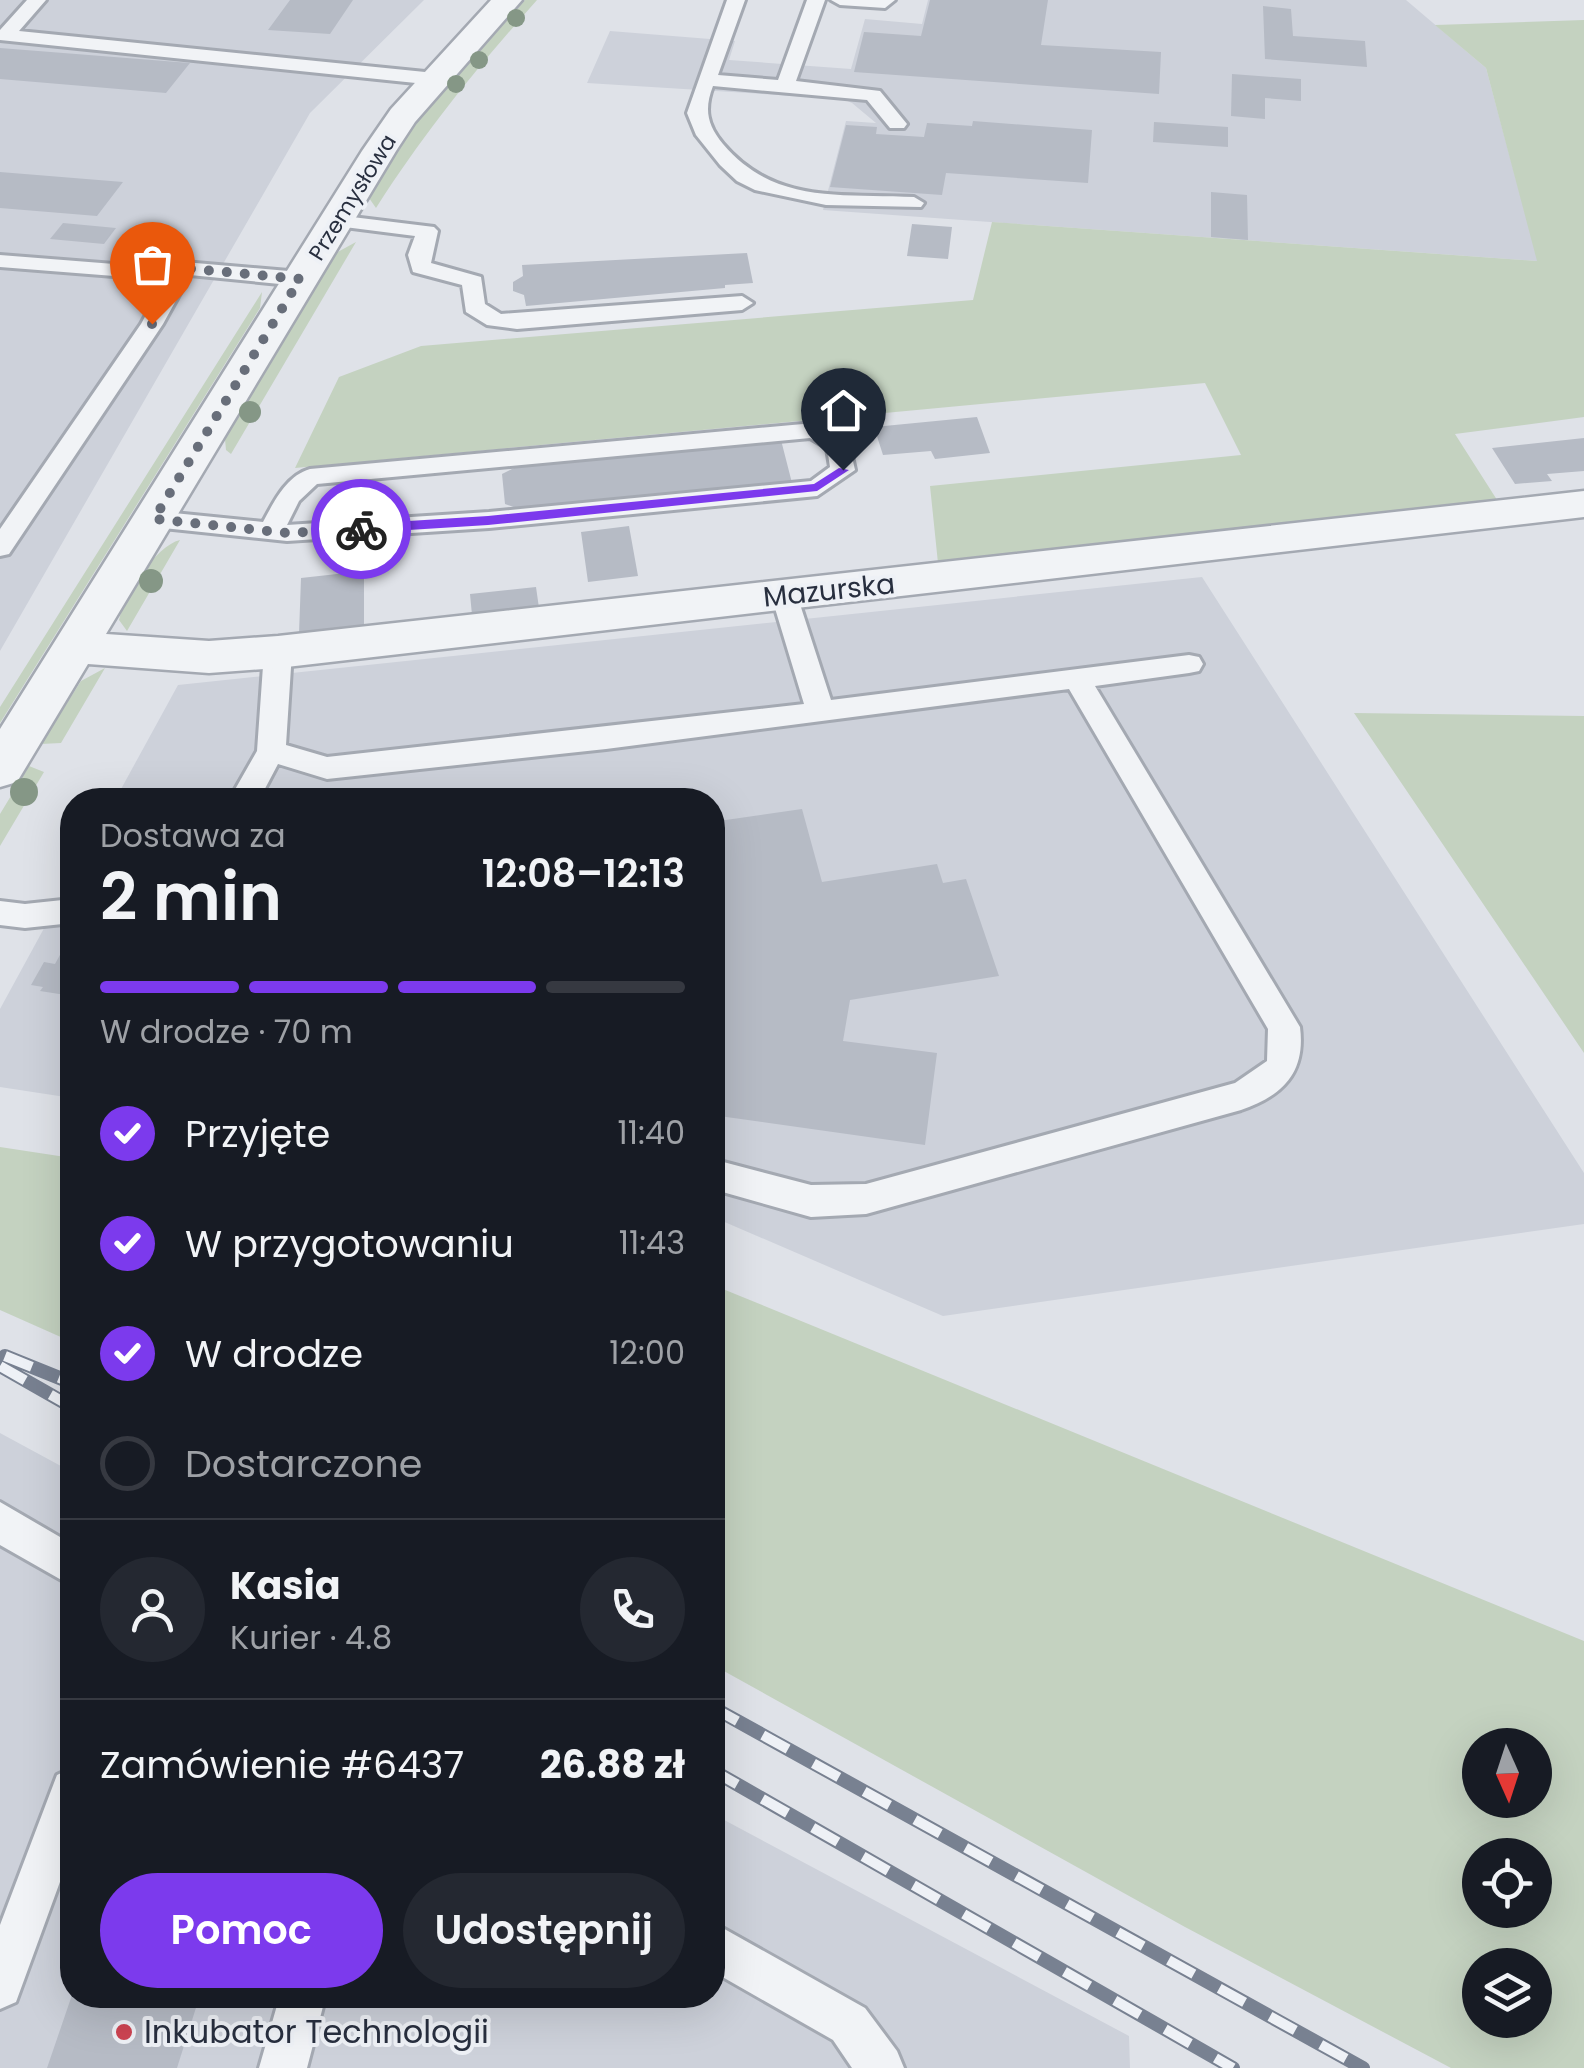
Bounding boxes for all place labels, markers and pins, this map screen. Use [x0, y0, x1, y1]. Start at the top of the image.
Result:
pin [110, 222, 195, 325]
pin [801, 368, 886, 471]
place label: Inkubator Technologii [144, 2009, 489, 2054]
marker: Inkubator Technologii [113, 2021, 135, 2043]

